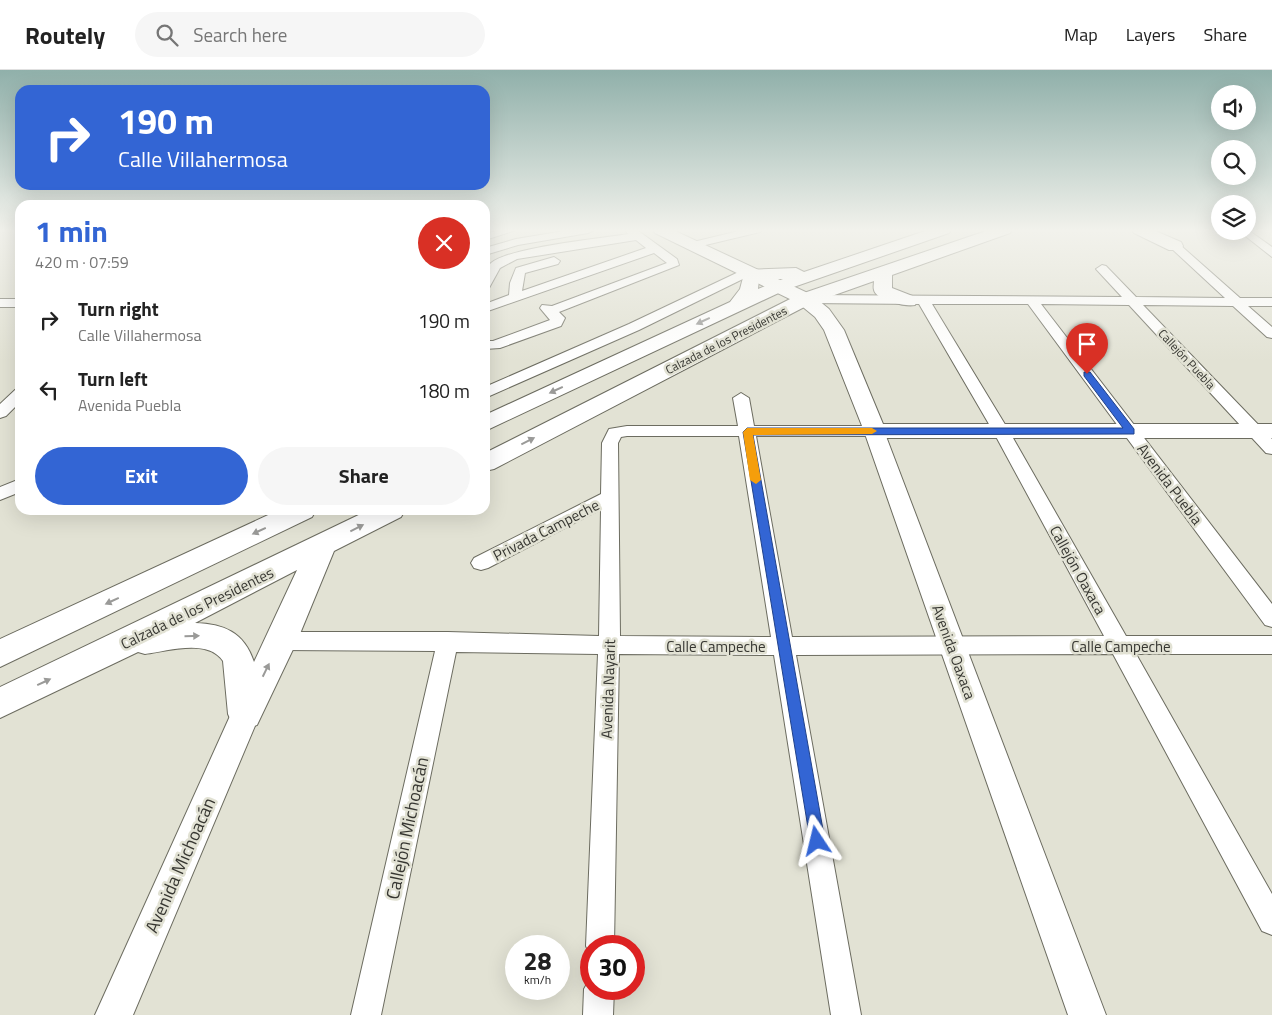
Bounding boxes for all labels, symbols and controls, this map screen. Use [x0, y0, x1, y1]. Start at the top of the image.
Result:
search box [135, 12, 485, 57]
text: Routely [25, 17, 105, 53]
text: Search here [193, 20, 287, 49]
icon: search [153, 21, 181, 49]
text: Map [1064, 21, 1098, 48]
text: Layers [1126, 21, 1175, 48]
text: Share [1203, 21, 1247, 48]
map controls [1211, 85, 1256, 240]
button: sound [1211, 85, 1256, 130]
text: 190 m [118, 94, 214, 148]
icon: right [35, 105, 100, 170]
button: search [1211, 140, 1256, 185]
text: Calle Villahermosa [118, 142, 288, 176]
button: layers [1211, 195, 1256, 240]
text: 1 min [35, 208, 108, 254]
button: close [418, 217, 470, 269]
text: 420 m · 07:59 [35, 250, 129, 274]
text: Turn right [78, 294, 159, 323]
street label: Calzada de los Presidentes [662, 301, 790, 379]
icon: right [35, 306, 63, 334]
text: 190 m [418, 306, 470, 335]
one-way arrow [696, 317, 710, 325]
text: Calle Villahermosa [78, 323, 201, 347]
pin [1066, 323, 1108, 374]
street label: Callejón Puebla [1154, 324, 1220, 394]
icon: arrive [1073, 330, 1101, 358]
text: Turn left [78, 364, 148, 393]
icon: left [35, 376, 63, 404]
text: 180 m [418, 376, 470, 405]
one-way arrow [549, 387, 563, 395]
text: Avenida Puebla [78, 393, 181, 417]
one-way arrow [521, 437, 536, 445]
street label: Avenida Puebla [1132, 438, 1209, 530]
button: Exit [35, 447, 248, 505]
button: Share [258, 447, 470, 505]
street label: Privada Campeche [489, 493, 603, 567]
street label: Callejón Oaxaca [1044, 521, 1112, 619]
one-way arrow [350, 524, 364, 532]
one-way arrow [252, 527, 266, 535]
street label: Calzada de los Presidentes [117, 561, 277, 655]
one-way arrow [105, 597, 119, 605]
street label: Avenida Oaxaca [926, 601, 982, 703]
one-way arrow [184, 632, 200, 640]
street label: Calle Campeche [666, 635, 766, 658]
street label: Calle Campeche [1071, 635, 1171, 658]
street label: Avenida Nayarit [595, 638, 621, 739]
one-way arrow [262, 663, 271, 678]
one-way arrow [37, 678, 51, 686]
street label: Callejón Michoacán [379, 754, 435, 902]
street label: Avenida Michoacán [138, 793, 222, 937]
position arrow [790, 814, 842, 866]
speed limit sign: 30 [580, 935, 645, 1000]
text: 28 [523, 942, 552, 980]
text: km/h [524, 970, 551, 989]

